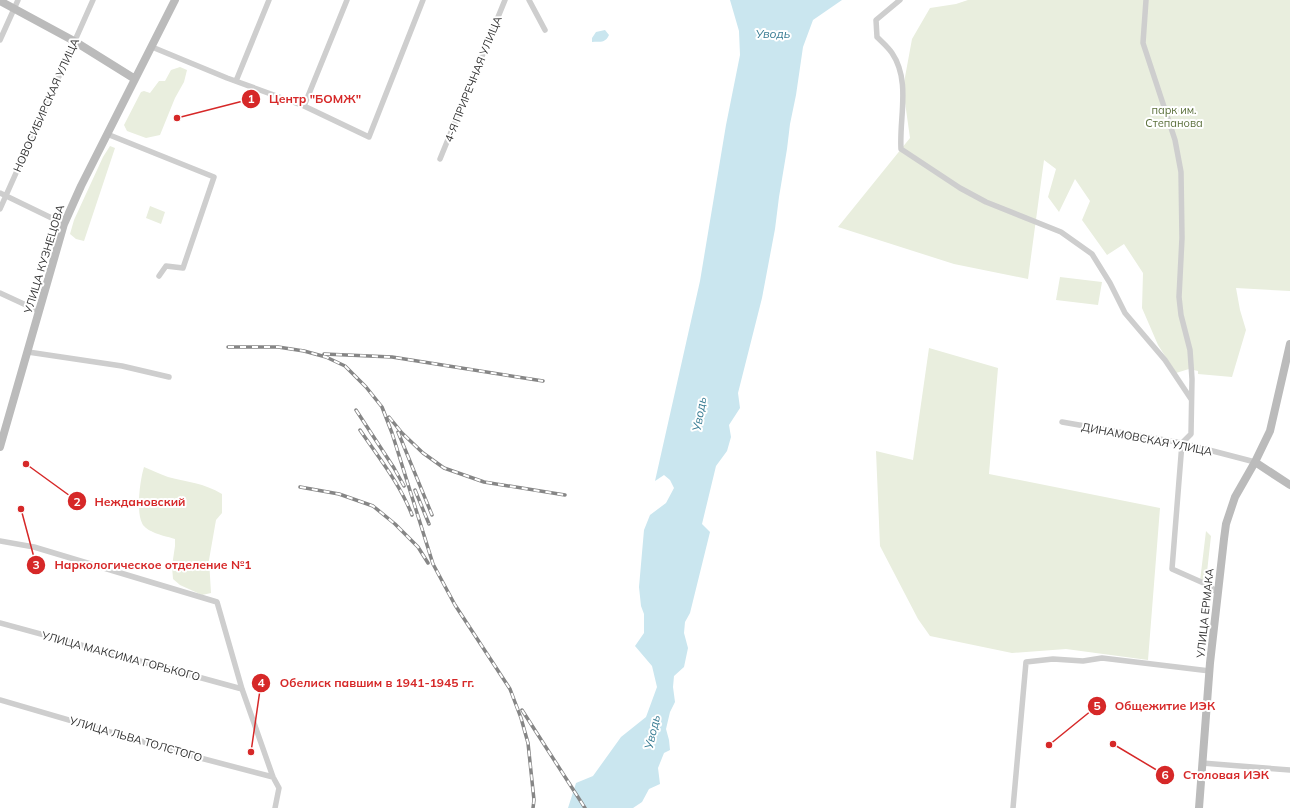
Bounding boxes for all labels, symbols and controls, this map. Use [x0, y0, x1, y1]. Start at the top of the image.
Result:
street label: 4-Я ПРИРЕЧНАЯ УЛИЦА [441, 14, 505, 144]
water label: Уводь [756, 26, 791, 41]
street label: НОВОСИБИРСКАЯ УЛИЦА [10, 36, 82, 174]
callout: Центр "БОМЖ" [241, 87, 369, 111]
text: 1 [247, 91, 255, 106]
text: Центр "БОМЖ" [269, 91, 361, 106]
park label: парк им. Степанова [1145, 103, 1203, 130]
street label: УЛИЦА КУЗНЕЦОВА [20, 203, 67, 316]
water label: Уводь [689, 395, 709, 432]
street label: ДИНАМОВСКАЯ УЛИЦА [1080, 419, 1214, 459]
callout: Неждановский [67, 489, 194, 513]
text: 2 [73, 494, 81, 509]
text: Неждановский [95, 494, 185, 509]
callout: Наркологическое отделение №1 [26, 553, 259, 577]
text: 3 [32, 557, 40, 572]
text: Наркологическое отделение №1 [55, 557, 251, 572]
street label: УЛИЦА ЕРМАКА [1193, 568, 1217, 659]
street label: УЛИЦА МАКСИМА ГОРЬКОГО [39, 628, 202, 684]
callout: Обелиск павшим в 1941-1945 гг. [251, 671, 482, 695]
text: 4 [257, 675, 265, 690]
text: Обелиск павшим в 1941-1945 гг. [280, 675, 474, 690]
callout: Общежитие ИЭК [1087, 694, 1224, 718]
text: 5 [1093, 698, 1101, 713]
text: Общежитие ИЭК [1115, 698, 1216, 713]
street label: УЛИЦА ЛЬВА ТОЛСТОГО [67, 713, 204, 765]
water label: Уводь [641, 713, 663, 751]
callout: Столовая ИЭК [1155, 763, 1277, 787]
text: 6 [1161, 767, 1169, 782]
text: Столовая ИЭК [1183, 767, 1270, 782]

